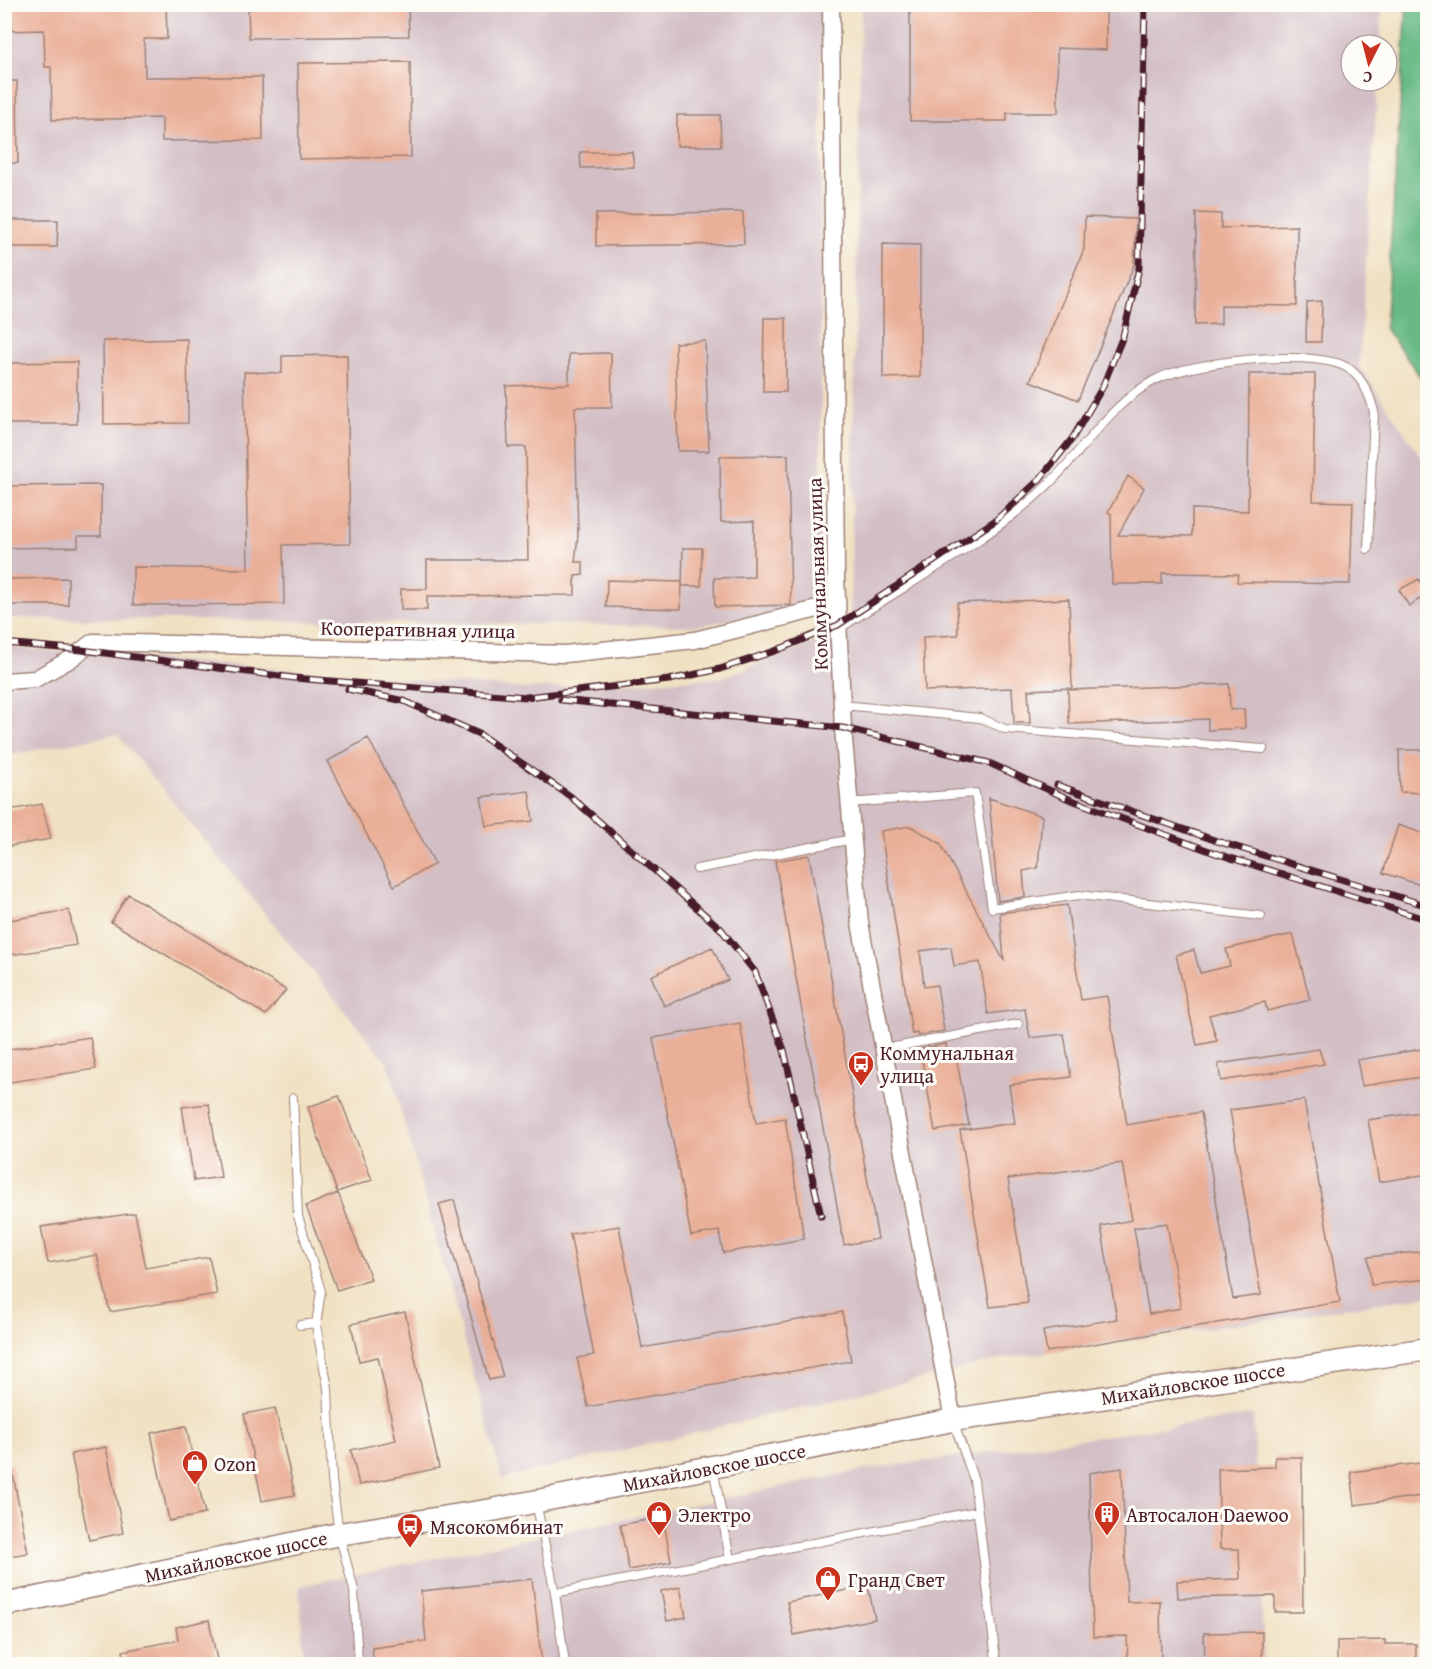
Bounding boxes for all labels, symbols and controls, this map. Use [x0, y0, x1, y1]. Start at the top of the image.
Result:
north arrow [1339, 33, 1399, 93]
text: С [1362, 66, 1373, 90]
street label: Коммунальная улица [799, 477, 835, 671]
street label: Кооперативная улица [320, 613, 516, 645]
place label: Коммунальная улица [879, 1038, 1014, 1090]
bus stop icon: Коммунальная улица [846, 1049, 876, 1087]
street label: Михайловское шоссе [1099, 1354, 1287, 1412]
street label: Михайловское шоссе [620, 1435, 808, 1499]
shop icon: Ozon [180, 1448, 210, 1486]
place label: Ozon [214, 1449, 256, 1478]
shop icon: Электро [644, 1499, 674, 1537]
building icon: Автосалон Daewoo [1092, 1499, 1122, 1537]
place label: Электро [678, 1500, 751, 1529]
place label: Автосалон Daewoo [1126, 1500, 1289, 1529]
bus stop icon: Мясокомбинат [395, 1511, 425, 1549]
place label: Мясокомбинат [430, 1512, 563, 1541]
street label: Михайловское шоссе [142, 1522, 330, 1590]
shop icon: Гранд Свет [813, 1564, 843, 1602]
place label: Гранд Свет [848, 1565, 945, 1594]

